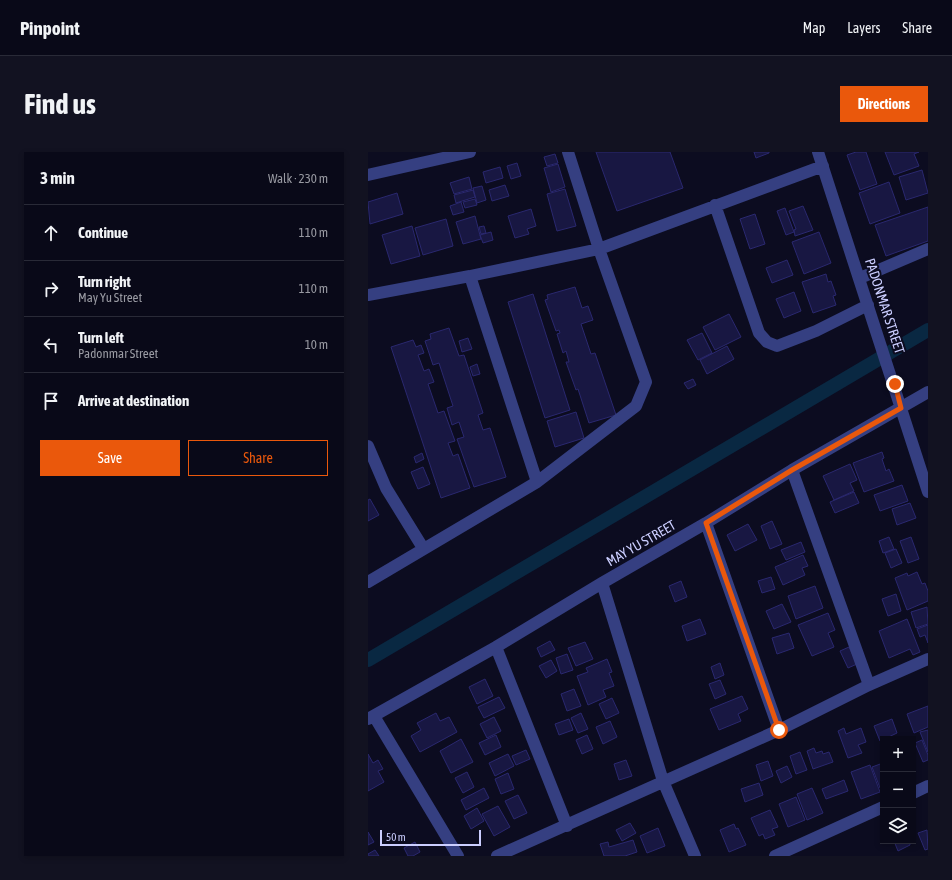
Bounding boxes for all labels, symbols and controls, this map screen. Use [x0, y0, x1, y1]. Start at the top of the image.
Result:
text: Pinpoint [20, 17, 80, 39]
text: Map [803, 20, 825, 36]
text: Layers [847, 20, 880, 36]
text: Share [902, 20, 932, 36]
button: Directions [840, 86, 928, 122]
text: Find us [24, 88, 96, 120]
text: 3 min [40, 168, 75, 188]
text: Walk · 230 m [268, 171, 328, 186]
icon: ahead [40, 222, 62, 244]
text: Continue [78, 224, 128, 241]
text: 110 m [299, 225, 328, 240]
street label: PADONMAR STREET [862, 256, 908, 356]
text: Turn right [78, 273, 131, 290]
icon: right [40, 278, 62, 300]
text: 110 m [299, 281, 328, 296]
text: May Yu Street [78, 290, 142, 305]
text: Turn left [78, 329, 124, 346]
icon: left [40, 334, 62, 356]
text: 10 m [305, 337, 328, 352]
text: Padonmar Street [78, 346, 158, 361]
route end [886, 375, 904, 393]
icon: arrive [40, 390, 62, 412]
text: Arrive at destination [78, 392, 189, 409]
button: Save [40, 440, 180, 476]
button: Share [188, 440, 328, 476]
street label: MAY YU STREET [604, 517, 678, 569]
route start [770, 721, 788, 739]
map controls [880, 736, 916, 844]
button: + [880, 736, 916, 772]
button: − [880, 772, 916, 808]
button: layers [880, 808, 916, 844]
scale bar [380, 828, 481, 847]
text: 50 m [386, 831, 406, 843]

